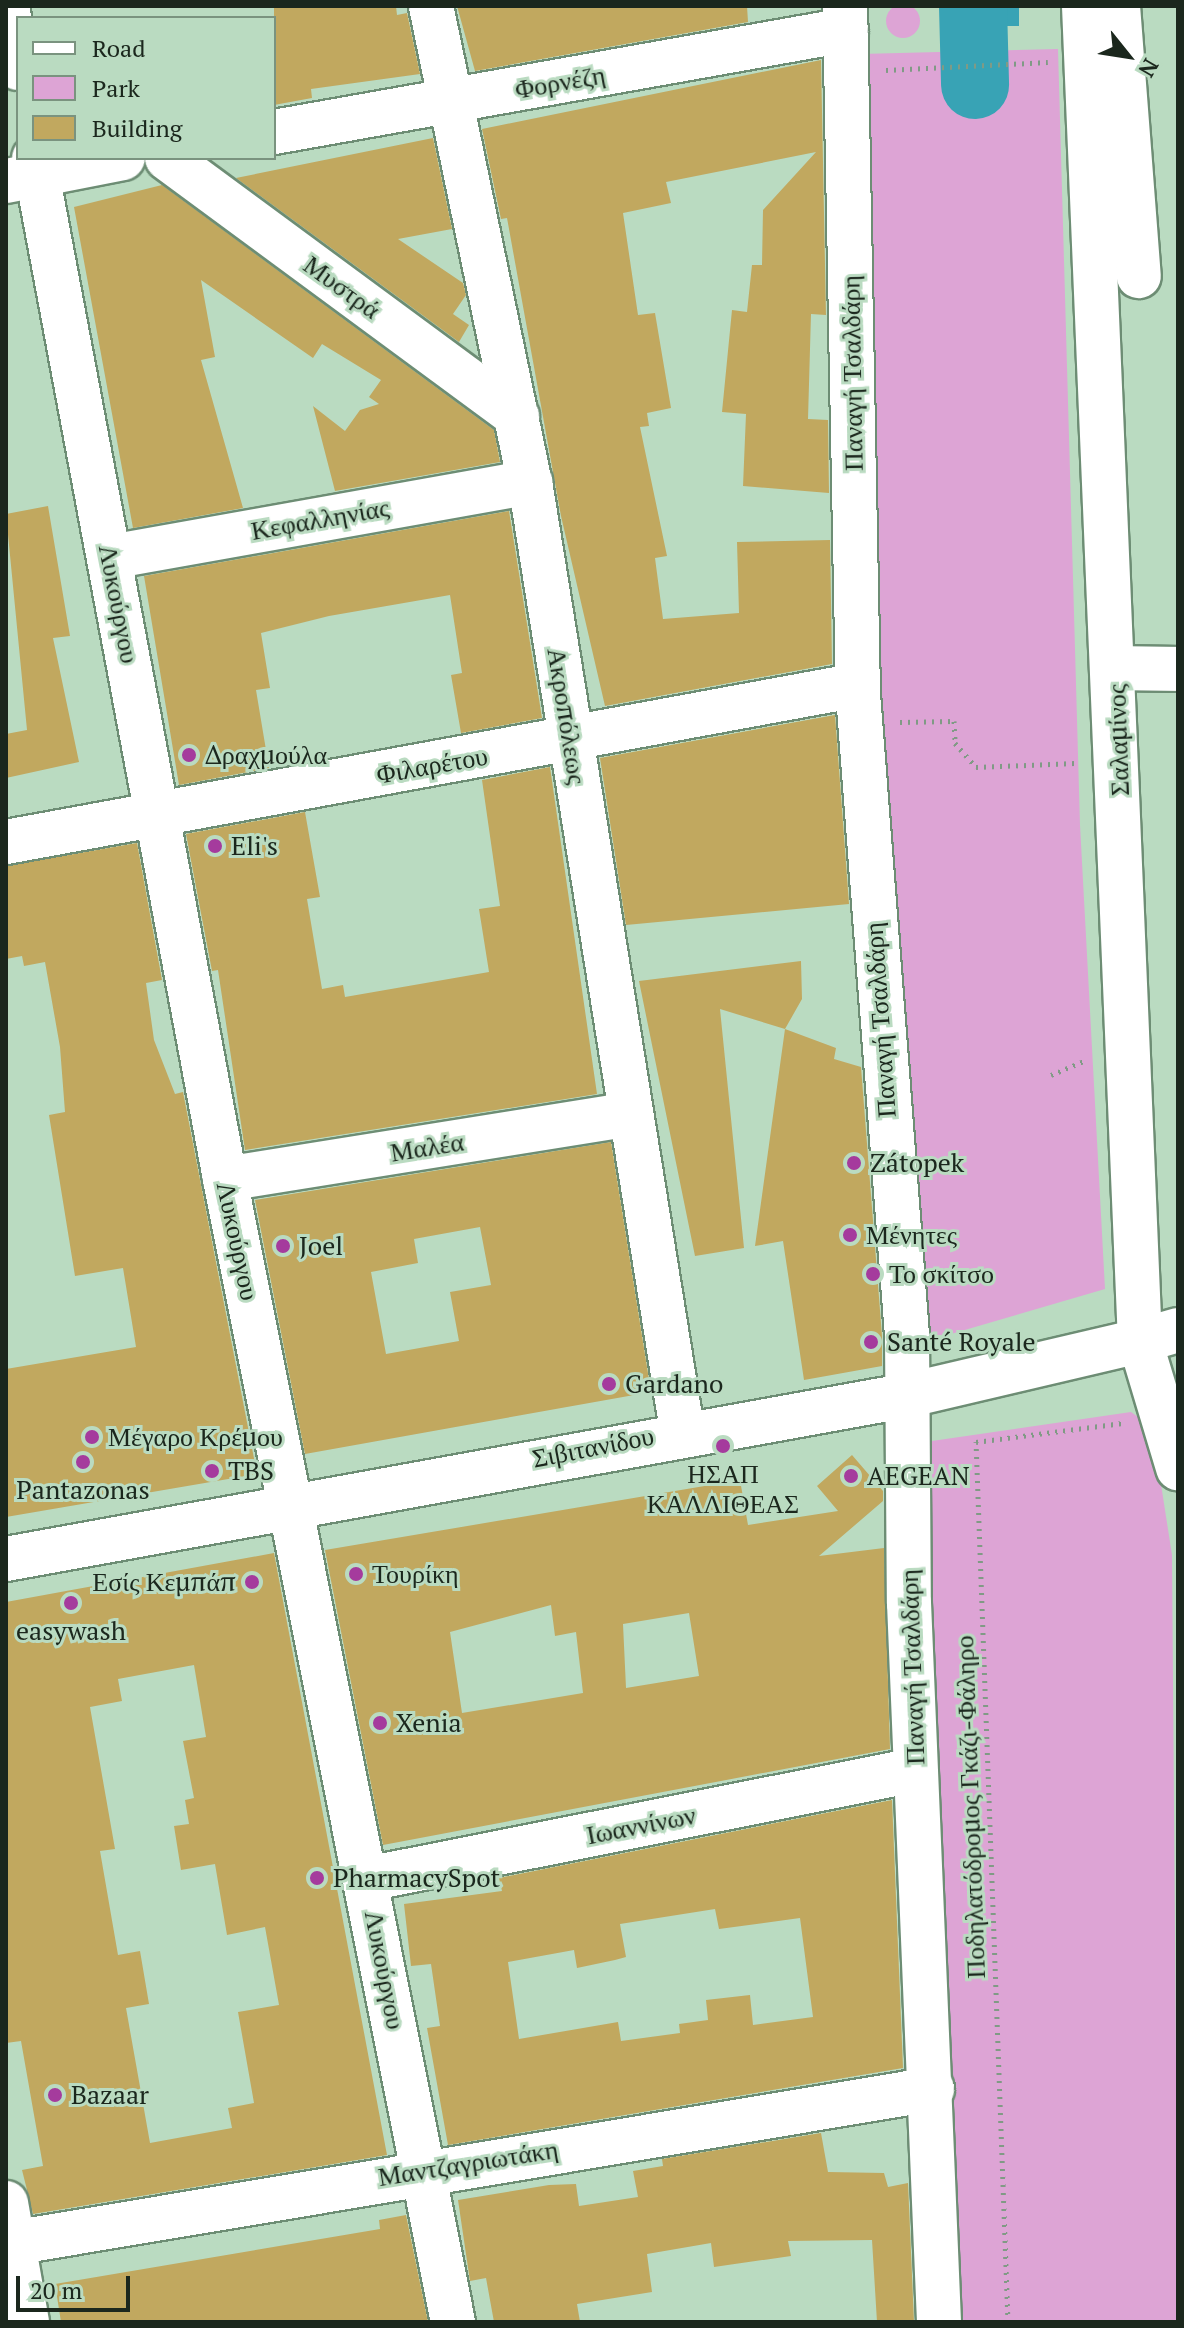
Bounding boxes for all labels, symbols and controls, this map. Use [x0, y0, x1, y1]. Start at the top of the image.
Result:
legend [16, 16, 276, 160]
north arrow [1088, 16, 1168, 96]
text: Road [92, 32, 146, 64]
text: N [1132, 54, 1166, 83]
street label: Φορνέζη [512, 59, 608, 105]
text: Park [92, 72, 140, 104]
text: Building [92, 112, 182, 144]
street label: Μυστρά [298, 249, 386, 325]
street label: Παναγή Τσαλδάρη [835, 275, 869, 471]
street label: Κεφαλληνίας [249, 492, 391, 546]
street label: Λυκούργου [92, 542, 146, 666]
street label: Ακροπόλεως [541, 646, 593, 786]
street label: Σαλαμίνος [1100, 684, 1136, 796]
place label: Δραχμούλα [205, 739, 327, 771]
street label: Φιλαρέτου [374, 740, 490, 790]
marker: Δραχμούλα [180, 746, 198, 764]
place label: Eli's [231, 830, 278, 862]
marker: Eli's [206, 837, 224, 855]
street label: Παναγή Τσαλδάρη [858, 921, 902, 1119]
street label: Μαλέα [388, 1126, 466, 1168]
place label: Zátopek [870, 1147, 964, 1179]
marker: Zátopek [845, 1154, 863, 1172]
street label: Λυκούργου [210, 1179, 266, 1303]
place label: Μένητες [866, 1219, 957, 1251]
marker: Μένητες [841, 1226, 859, 1244]
place label: Joel [299, 1230, 343, 1262]
marker: Joel [274, 1237, 292, 1255]
place label: Το σκίτσο [889, 1258, 994, 1290]
marker: Το σκίτσο [864, 1265, 882, 1283]
place label: Santé Royale [887, 1326, 1036, 1358]
marker: Santé Royale [862, 1333, 880, 1351]
place label: Gardano [625, 1368, 723, 1400]
marker: Gardano [600, 1375, 618, 1393]
street label: Σιβιτανίδου [530, 1420, 656, 1474]
place label: Μέγαρο Κρέμου [108, 1421, 283, 1453]
marker: Μέγαρο Κρέμου [83, 1428, 101, 1446]
marker: ΗΣΑΠ ΚΑΛΛΙΘΕΑΣ [714, 1437, 732, 1455]
marker: Pantazonas [74, 1453, 92, 1471]
place label: TBS [228, 1455, 274, 1487]
place label: ΗΣΑΠ ΚΑΛΛΙΘΕΑΣ [647, 1458, 799, 1520]
place label: AEGEAN [867, 1460, 970, 1492]
marker: TBS [203, 1462, 221, 1480]
marker: AEGEAN [842, 1467, 860, 1485]
place label: Pantazonas [16, 1474, 150, 1506]
place label: Τουρίκη [372, 1558, 459, 1590]
marker: Τουρίκη [347, 1565, 365, 1583]
place label: Εσίς Κεμπάπ [92, 1566, 236, 1598]
street label: Παναγή Τσαλδάρη [893, 1569, 931, 1765]
marker: Εσίς Κεμπάπ [243, 1573, 261, 1591]
marker: easywash [62, 1594, 80, 1612]
place label: easywash [16, 1615, 126, 1647]
street label: Ποδηλατόδρομος Γκάζι-Φάληρο [948, 1635, 992, 1979]
place label: Xenia [396, 1707, 462, 1739]
marker: Xenia [371, 1714, 389, 1732]
street label: Ιωαννίνων [584, 1799, 698, 1851]
place label: PharmacySpot [333, 1862, 500, 1894]
marker: PharmacySpot [308, 1869, 326, 1887]
street label: Λυκούργου [358, 1908, 412, 2032]
place label: Bazaar [71, 2079, 149, 2111]
marker: Bazaar [46, 2086, 64, 2104]
street label: Μαντζαγριωτάκη [376, 2133, 560, 2193]
scale bar [20, 2260, 134, 2310]
text: 20 m [30, 2274, 82, 2306]

